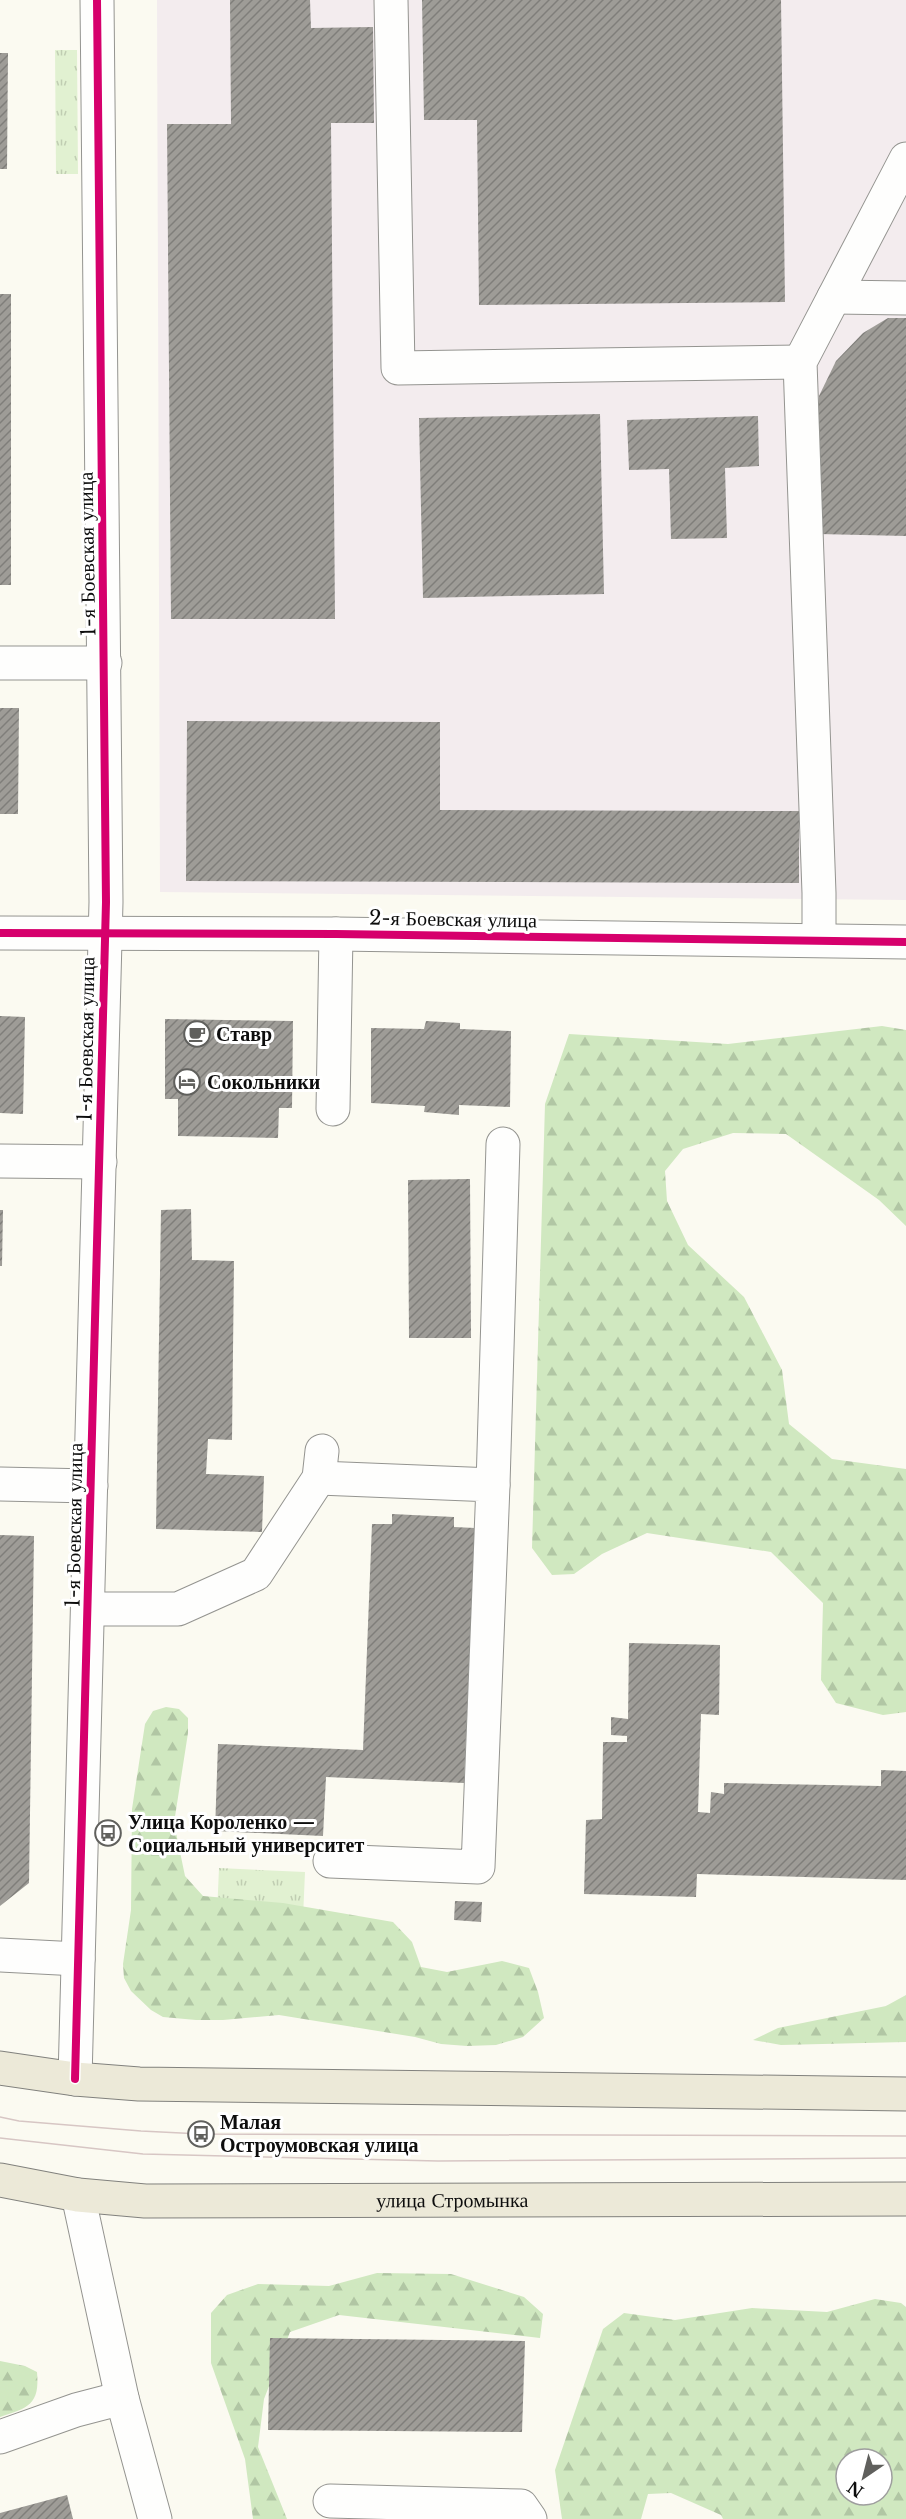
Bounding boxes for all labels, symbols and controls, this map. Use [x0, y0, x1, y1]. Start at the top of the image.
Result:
street label: 1-я Боевская улица [74, 471, 100, 636]
street label: 2-я Боевская улица [369, 906, 537, 932]
street label: 1-я Боевская улица [73, 956, 99, 1121]
cafe icon: Ставр [182, 1019, 212, 1049]
place label: Ставр [216, 1022, 272, 1046]
hotel icon: Сокольники [172, 1067, 202, 1097]
place label: Сокольники [207, 1070, 320, 1094]
street label: 1-я Боевская улица [61, 1442, 87, 1607]
place label: Улица Короленко — Социальный университет [128, 1810, 364, 1857]
bus stop icon: Улица Короленко — Социальный университет [93, 1818, 123, 1848]
place label: Малая Остроумовская улица [220, 2110, 419, 2157]
bus stop icon: Малая Остроумовская улица [186, 2119, 216, 2149]
street label: улица Стромынка [376, 2188, 528, 2212]
north arrow [834, 2447, 894, 2507]
text: N [843, 2477, 867, 2502]

